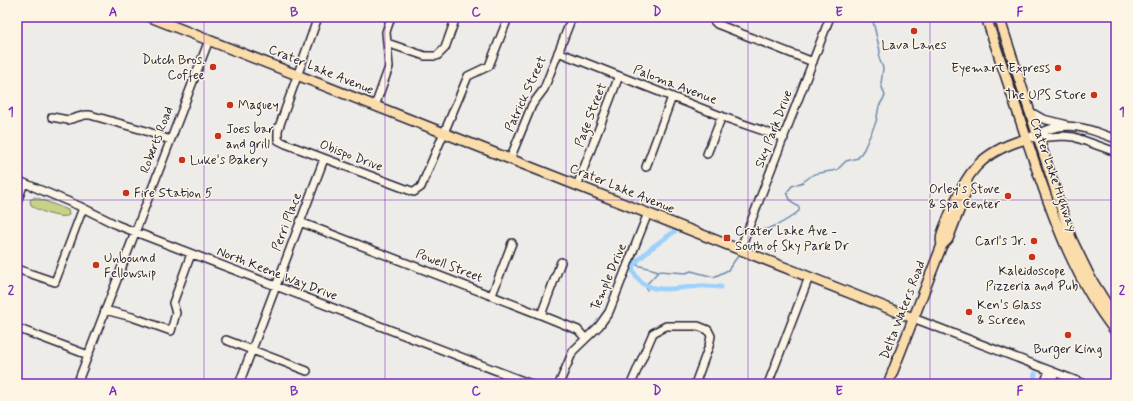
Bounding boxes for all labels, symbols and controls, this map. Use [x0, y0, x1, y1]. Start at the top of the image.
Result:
text: A [109, 4, 117, 21]
text: B [290, 4, 299, 21]
text: C [471, 4, 481, 21]
text: D [653, 4, 662, 21]
text: E [835, 4, 843, 21]
text: F [1017, 4, 1024, 21]
marker: Lava Lanes [909, 26, 919, 36]
place label: Lava Lanes [881, 37, 947, 54]
street label: Crater Lake Avenue [266, 41, 376, 99]
place label: Dutch Bros. Coffee [142, 52, 205, 84]
street label: Patrick Street [501, 53, 551, 135]
place label: Eyemart Express [951, 60, 1050, 77]
street label: Paloma Avenue [631, 61, 719, 109]
marker: Dutch Bros. Coffee [208, 62, 218, 72]
marker: Eyemart Express [1053, 63, 1063, 73]
street label: Page Street [571, 81, 613, 150]
place label: The UPS Store [1005, 87, 1086, 104]
street label: Sky Park Drive [751, 88, 797, 170]
marker: The UPS Store [1089, 90, 1099, 100]
place label: Maguey [238, 97, 279, 116]
marker: Maguey [225, 100, 235, 110]
text: 1 [8, 104, 14, 121]
street label: Roberts Road [136, 104, 178, 176]
text: 1 [1119, 104, 1125, 121]
street label: Crater Lake Highway [1024, 116, 1081, 235]
place label: Joes bar and grill [226, 121, 274, 154]
marker: Joes bar and grill [213, 131, 223, 141]
street label: Obispo Drive [317, 136, 385, 176]
place label: Luke's Bakery [190, 152, 268, 169]
marker: Luke's Bakery [177, 155, 187, 165]
street label: Crater Lake Avenue [567, 160, 677, 218]
place label: Orley's Stove & Spa Center [928, 181, 1001, 213]
place label: Fire Station 5 [134, 185, 213, 202]
marker: Fire Station 5 [121, 188, 131, 198]
street label: Perri Place [268, 190, 306, 254]
marker: Orley's Stove & Spa Center [1003, 191, 1013, 201]
place label: Crater Lake Ave - South of Sky Park Dr [735, 223, 850, 255]
marker: Crater Lake Ave - South of Sky Park Dr [722, 233, 732, 243]
place label: Carl's Jr. [975, 233, 1026, 250]
marker: Carl's Jr. [1029, 236, 1039, 246]
street label: Temple Drive [587, 241, 631, 313]
street label: North Keene Way Drive [214, 243, 340, 305]
street label: Powell Street [413, 245, 485, 287]
place label: Unbound Fellowship [104, 250, 156, 282]
marker: Kaleidoscope Pizzeria and Pub [1027, 252, 1037, 262]
street label: Delta Waters Road [876, 258, 930, 362]
marker: Unbound Fellowship [91, 260, 101, 270]
place label: Kaleidoscope Pizzeria and Pub [986, 263, 1078, 295]
text: 2 [8, 282, 15, 299]
text: 2 [1119, 282, 1126, 299]
place label: Ken's Glass & Screen [977, 297, 1042, 329]
marker: Ken's Glass & Screen [964, 307, 974, 317]
marker: Burger King [1063, 330, 1073, 340]
place label: Burger King [1034, 341, 1102, 359]
text: A [109, 383, 117, 400]
text: B [290, 383, 299, 400]
text: C [471, 383, 481, 400]
text: D [653, 383, 662, 400]
text: E [835, 383, 843, 400]
text: F [1017, 383, 1024, 400]

